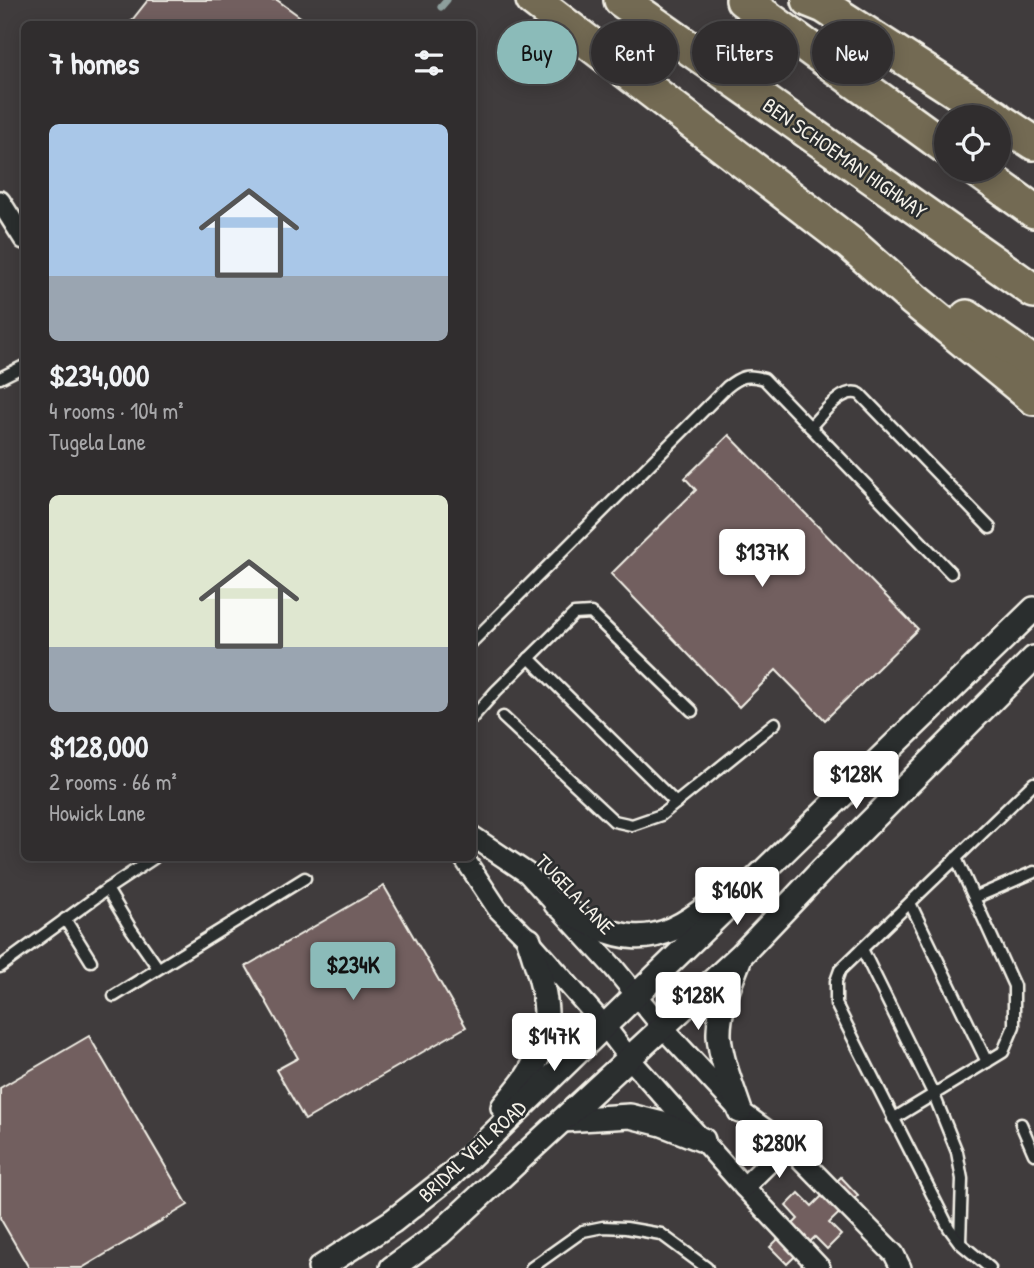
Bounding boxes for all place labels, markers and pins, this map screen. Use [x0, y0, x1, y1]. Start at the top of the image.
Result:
pin: $137K [713, 530, 811, 589]
pin: $128K [807, 752, 905, 811]
pin: $160K [688, 867, 786, 927]
pin: $234K [304, 942, 402, 1002]
pin: $128K [649, 972, 747, 1032]
pin: $147K [505, 1014, 603, 1073]
pin: $280K [730, 1120, 828, 1180]

